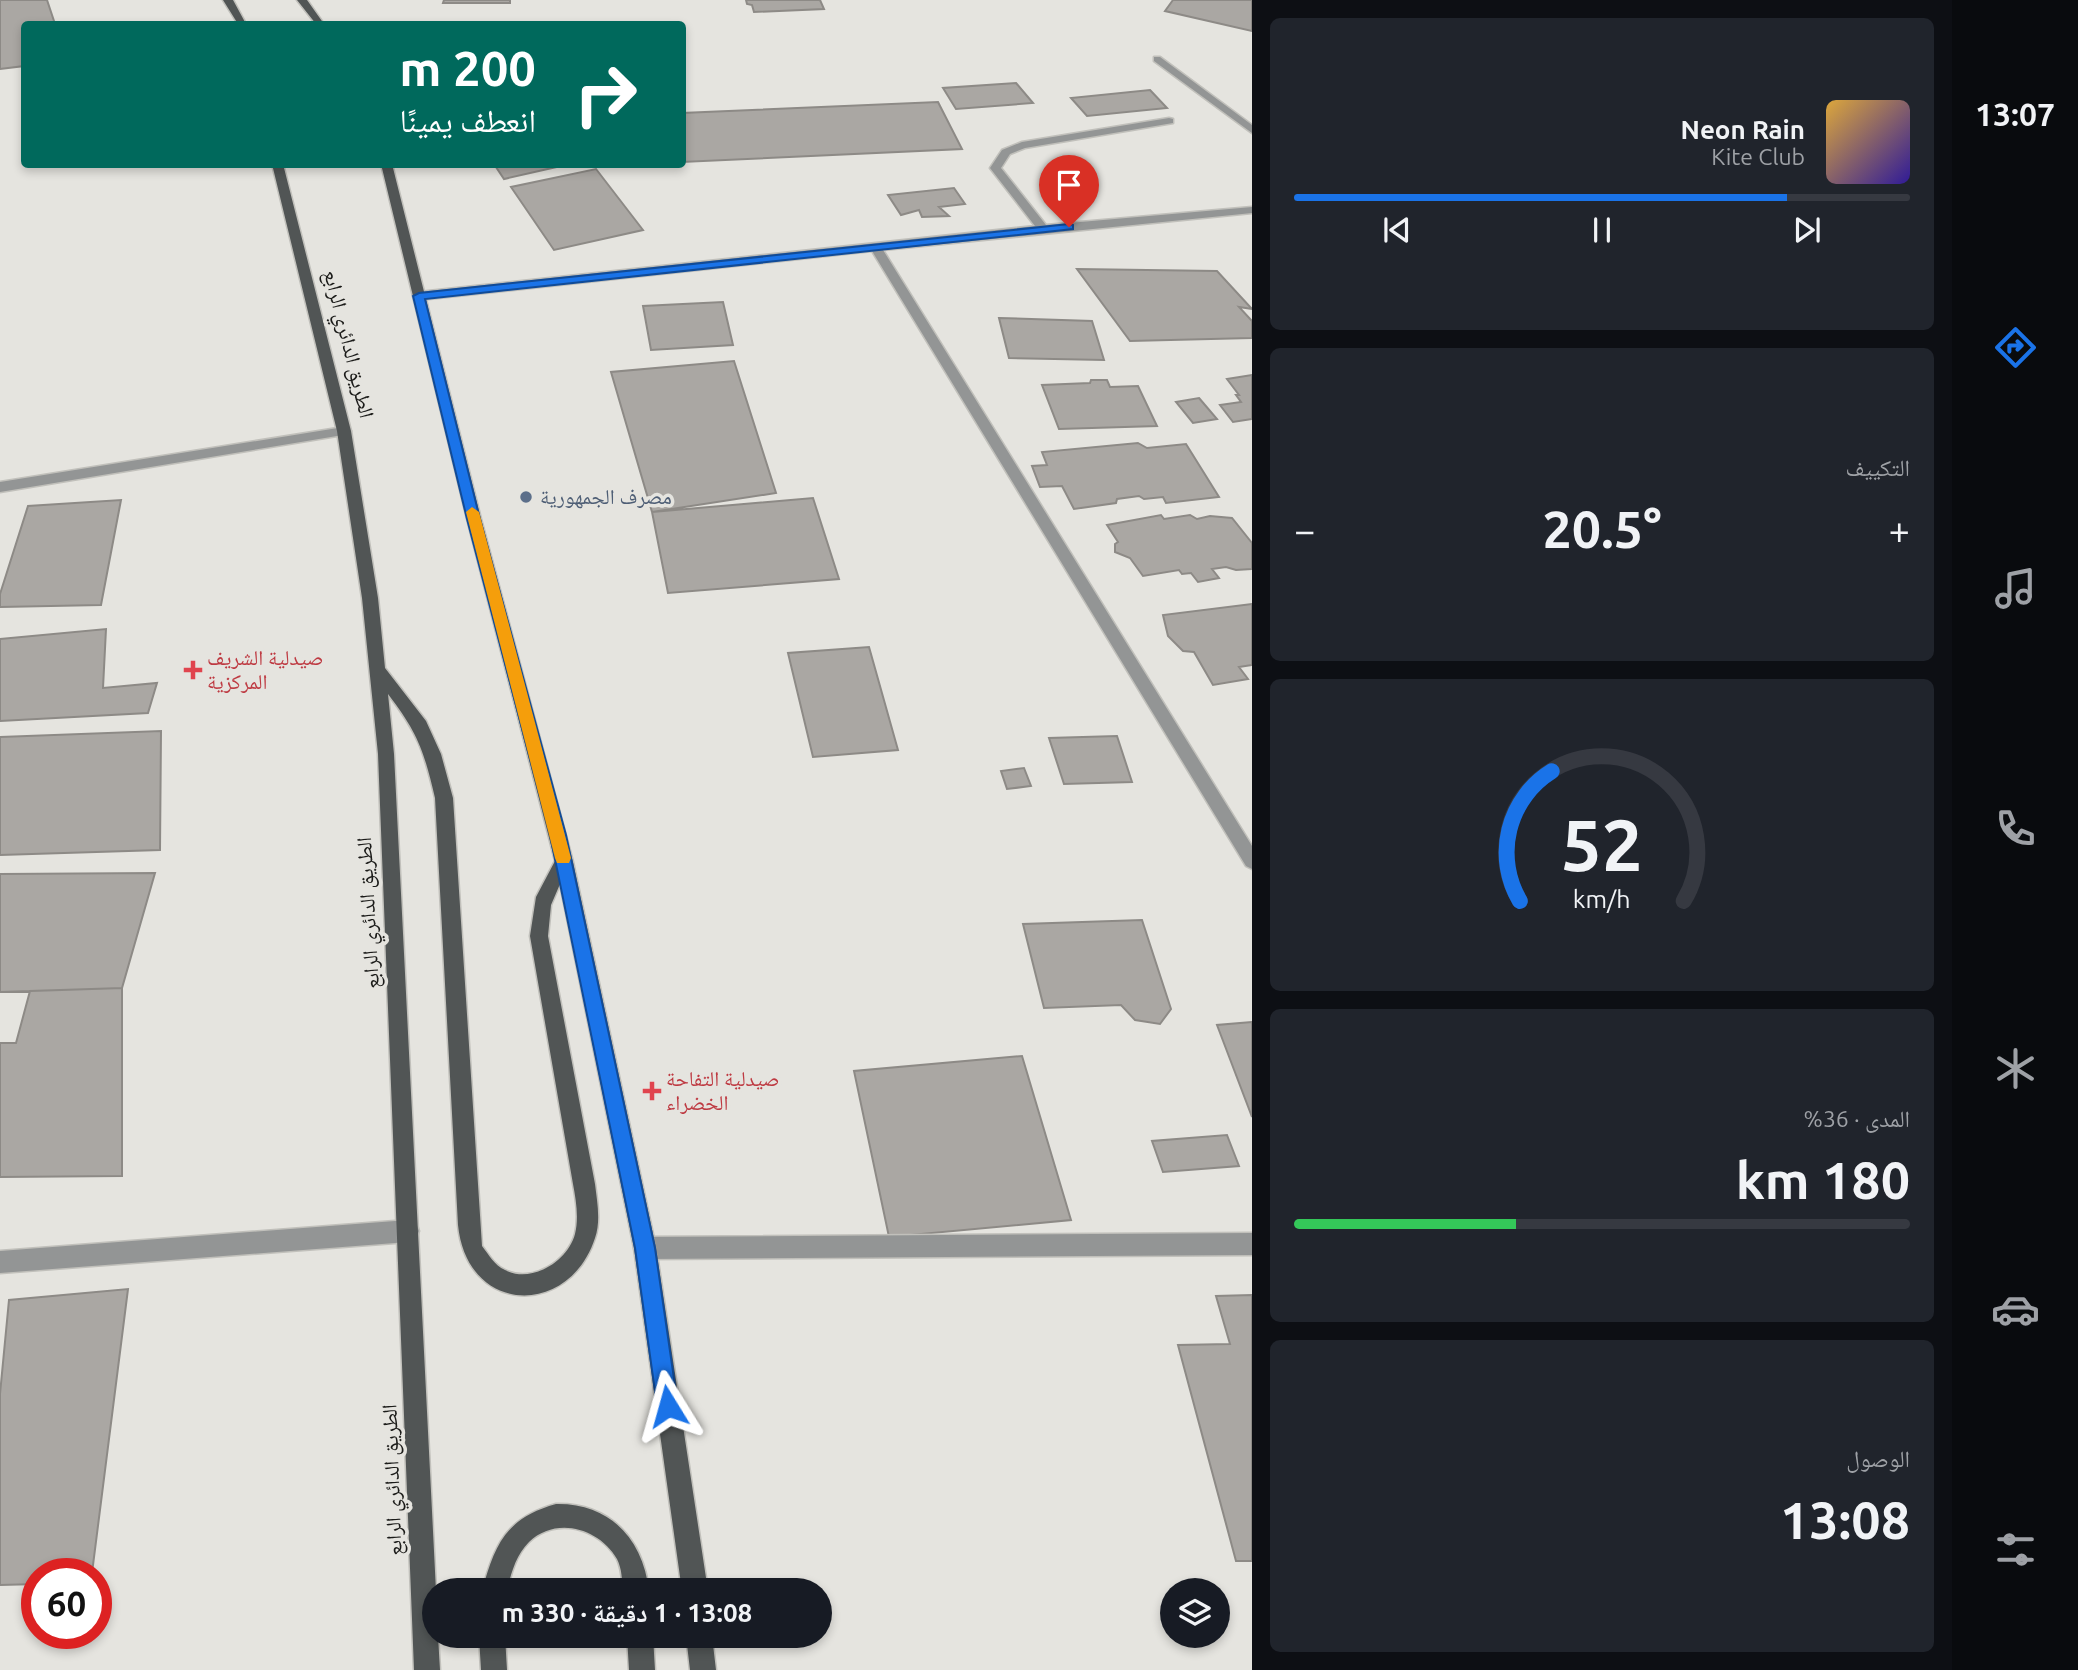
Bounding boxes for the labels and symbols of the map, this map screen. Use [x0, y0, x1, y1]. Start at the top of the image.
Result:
pin [1039, 155, 1099, 227]
street label: الطريق الدائري الرابع [315, 267, 380, 422]
place label: مصرف الجمهورية [540, 484, 672, 509]
marker: مصرف الجمهورية [518, 489, 534, 505]
place label: صيدلية الشريف المركزية [207, 645, 324, 693]
marker: صيدلية الشريف المركزية [185, 662, 201, 678]
street label: الطريق الدائري الرابع [351, 836, 388, 989]
place label: صيدلية التفاحة الخضراء [666, 1066, 780, 1114]
marker: صيدلية التفاحة الخضراء [644, 1083, 660, 1099]
position arrow [631, 1369, 705, 1443]
street label: الطريق الدائري الرابع [376, 1404, 411, 1556]
speed limit sign: 60 [21, 1558, 112, 1649]

